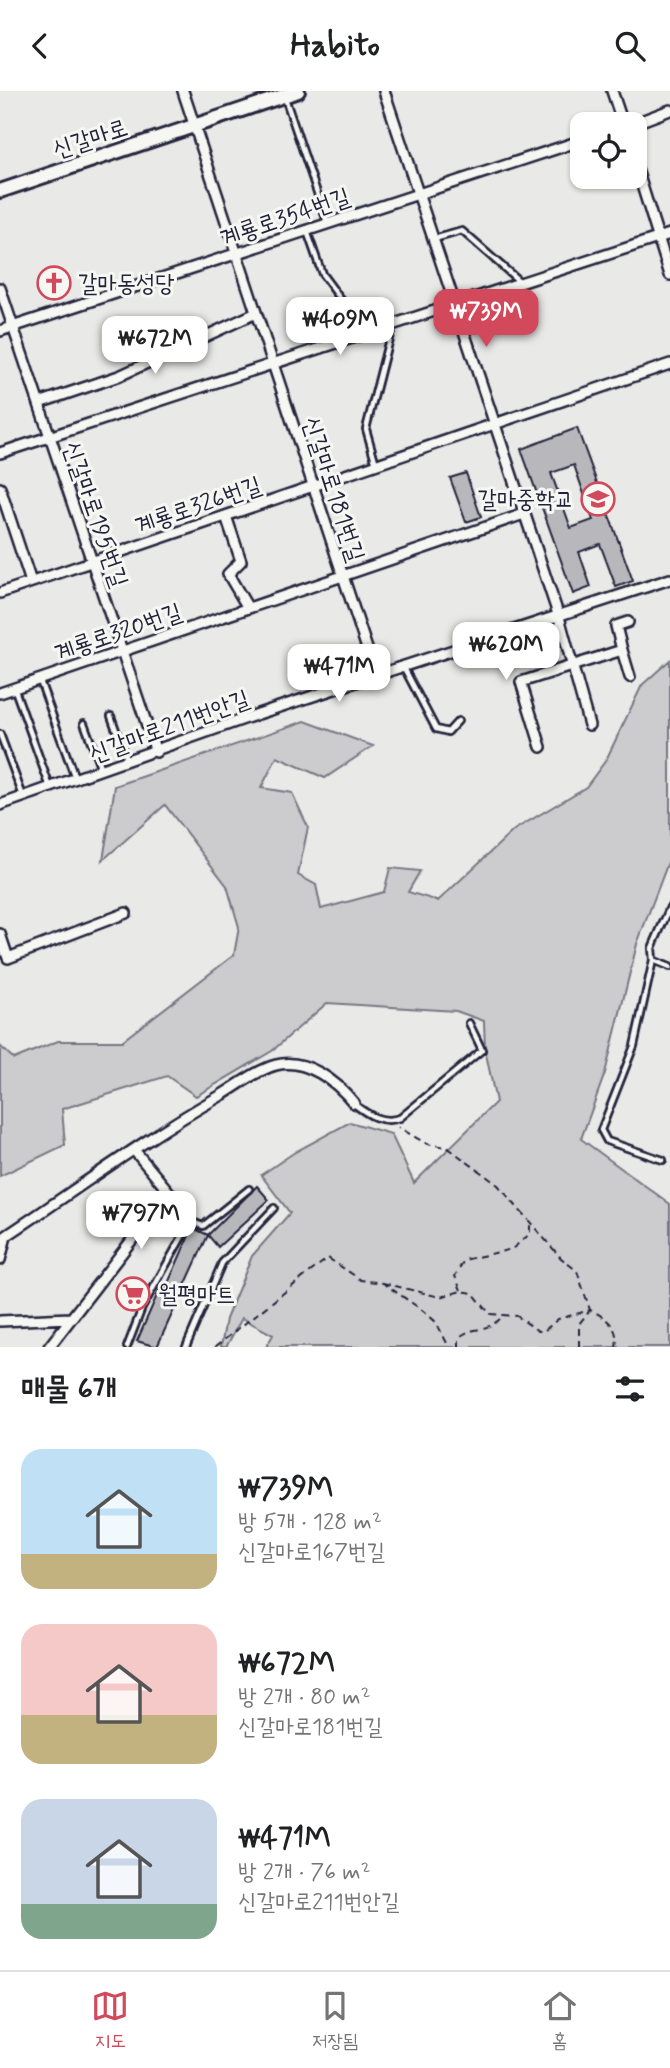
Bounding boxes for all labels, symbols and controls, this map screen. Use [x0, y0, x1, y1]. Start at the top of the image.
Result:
text: Habito [290, 25, 380, 67]
icon: back [21, 27, 59, 65]
icon: search [611, 27, 649, 65]
map controls [570, 112, 647, 189]
button: locate [570, 112, 647, 189]
street label: 신갈마로 [49, 113, 132, 166]
street label: 계룡로354번길 [217, 182, 354, 255]
church icon: 갈마동성당 [35, 264, 73, 302]
place label: 갈마동성당 [78, 269, 175, 300]
pin: ₩739M [437, 289, 535, 349]
pin: ₩409M [291, 297, 389, 357]
text: ₩739M [449, 297, 523, 327]
text: ₩409M [302, 305, 378, 335]
pin: ₩672M [106, 317, 204, 376]
text: ₩672M [118, 324, 192, 354]
street label: 신갈마로181번길 [295, 413, 371, 566]
street label: 신갈마로195번길 [55, 437, 134, 592]
street label: 계룡로326번길 [131, 470, 266, 542]
school or university icon: 갈마중학교 [579, 480, 617, 518]
place label: 갈마중학교 [477, 485, 574, 516]
street label: 계룡로320번길 [51, 597, 186, 670]
pin: ₩620M [457, 623, 555, 682]
text: ₩620M [468, 630, 544, 660]
pin: ₩471M [290, 645, 388, 704]
text: ₩471M [303, 652, 375, 682]
street label: 신갈마로211번안길 [85, 684, 254, 771]
pin: ₩797M [92, 1191, 190, 1251]
text: ₩797M [102, 1199, 180, 1229]
supermarket icon: 월평마트 [114, 1275, 152, 1313]
place label: 월평마트 [158, 1280, 235, 1311]
text: 매물 6개 [21, 1370, 117, 1409]
icon: filters [611, 1370, 649, 1408]
text: ₩739M [238, 1469, 333, 1508]
icon: home [77, 1477, 161, 1561]
text: 방 5개 · 128 m² [238, 1508, 382, 1538]
text: 신갈마로167번길 [238, 1538, 385, 1568]
text: ₩672M [238, 1644, 335, 1683]
icon: home [77, 1652, 161, 1736]
text: 방 2개 · 80 m² [238, 1683, 371, 1713]
text: 신갈마로181번길 [238, 1713, 383, 1743]
text: ₩471M [238, 1819, 331, 1858]
icon: home [77, 1827, 161, 1911]
text: 방 2개 · 76 m² [238, 1858, 371, 1888]
text: 신갈마로211번안길 [238, 1888, 399, 1918]
tab: 지도 [91, 1987, 129, 2054]
tab: 저장됨 [312, 1987, 358, 2054]
tab: 홈 [541, 1987, 579, 2054]

